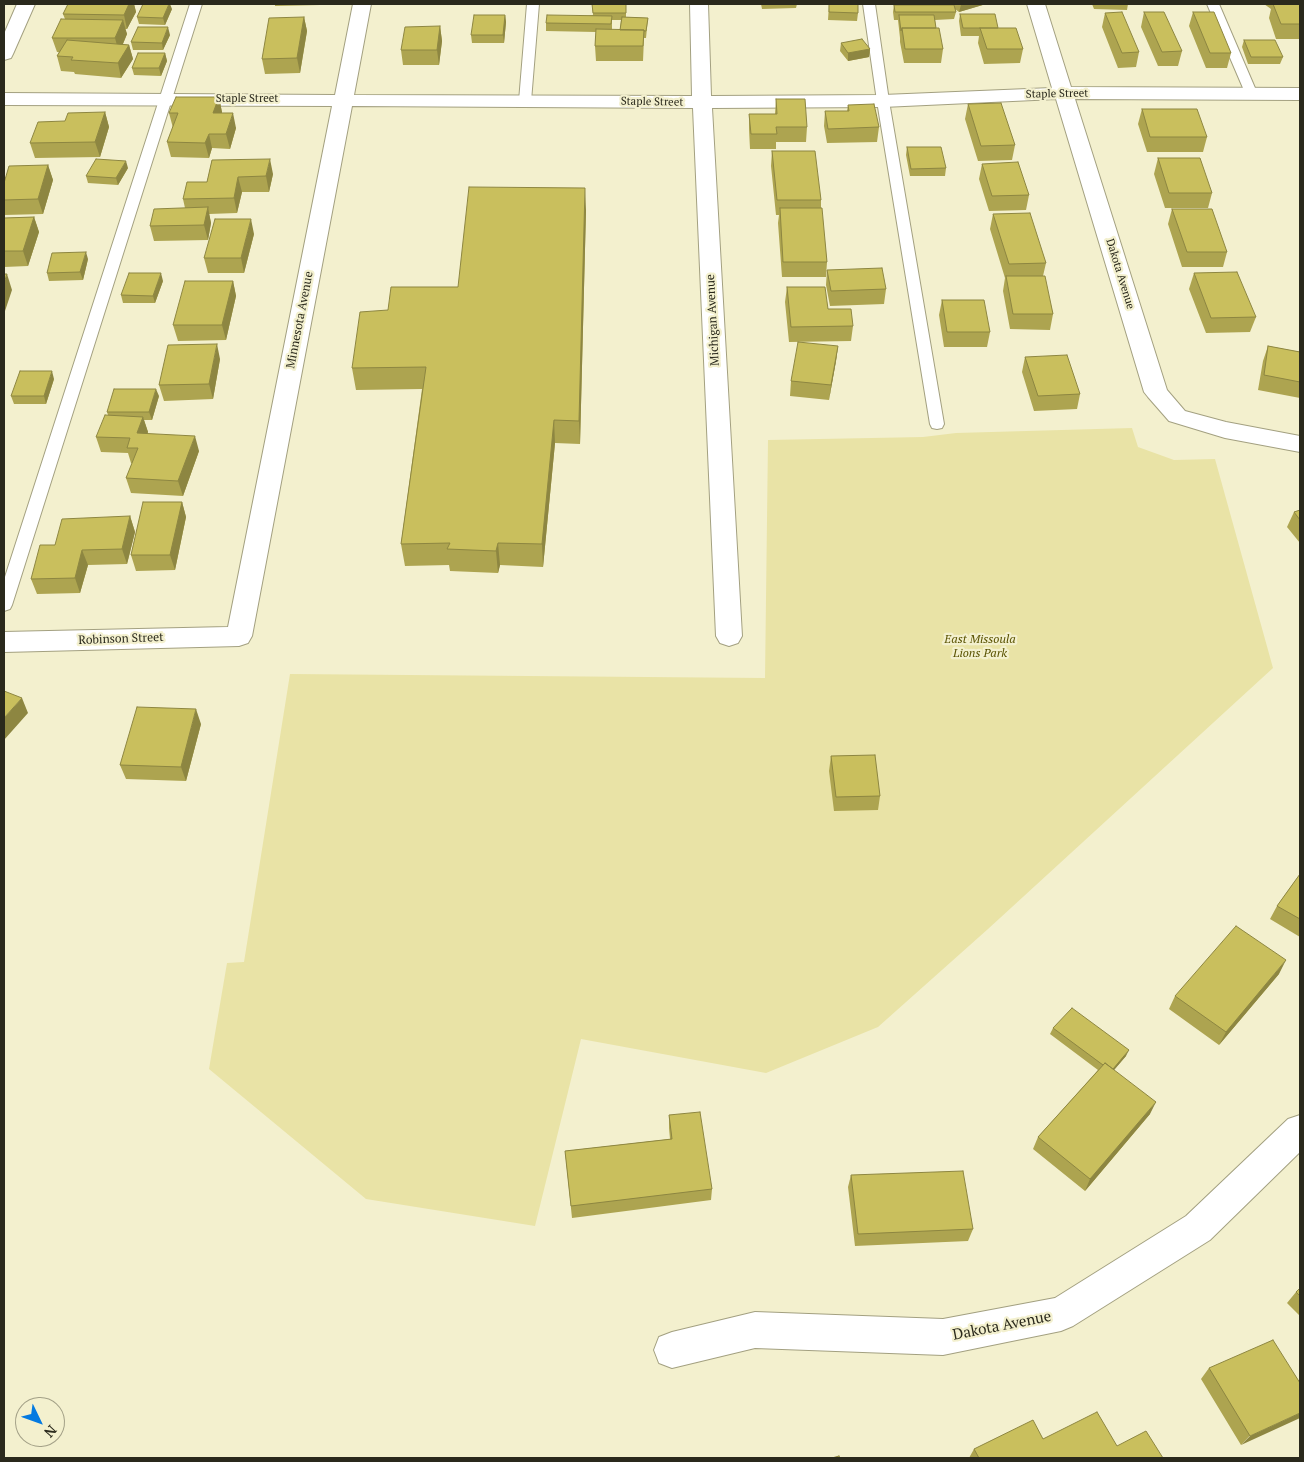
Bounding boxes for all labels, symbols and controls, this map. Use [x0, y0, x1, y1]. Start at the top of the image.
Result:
street label: Staple Street [1026, 87, 1088, 101]
street label: Staple Street [216, 92, 278, 106]
street label: Staple Street [621, 95, 683, 109]
street label: Dakota Avenue [1103, 237, 1137, 311]
street label: Minnesota Avenue [284, 270, 316, 370]
street label: Michigan Avenue [703, 274, 723, 366]
street label: Robinson Street [78, 630, 164, 648]
park label: East Missoula Lions Park [944, 633, 1016, 661]
street label: Dakota Avenue [951, 1308, 1053, 1344]
north arrow [15, 1397, 65, 1447]
text: N [40, 1421, 61, 1442]

